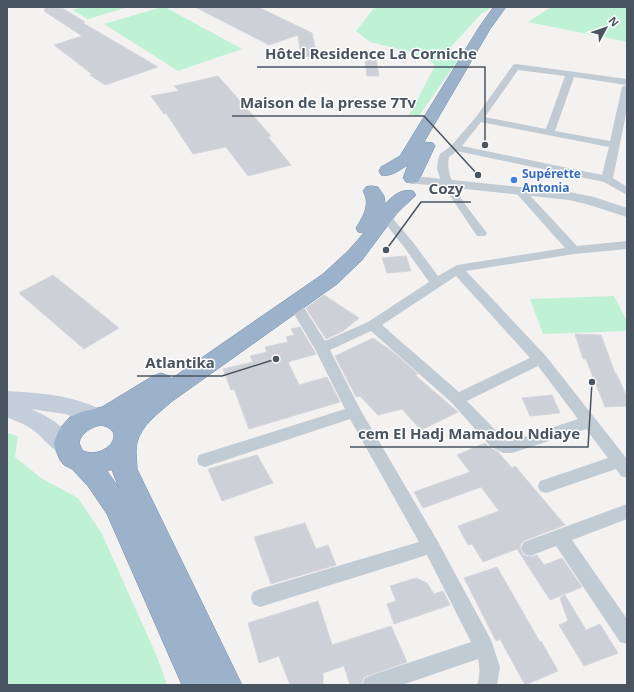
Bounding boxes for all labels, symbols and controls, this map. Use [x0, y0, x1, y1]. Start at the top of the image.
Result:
north arrow [586, 8, 626, 48]
text: N [605, 13, 623, 30]
callout: Hôtel Residence La Corniche [257, 40, 485, 67]
text: Hôtel Residence La Corniche [265, 43, 477, 63]
callout: Maison de la presse 7Tv [232, 89, 424, 116]
text: Maison de la presse 7Tv [240, 92, 416, 112]
place label: Supérette Antonia [522, 165, 581, 196]
callout: Cozy [421, 175, 471, 202]
marker: Supérette Antonia [509, 175, 519, 185]
text: Cozy [429, 178, 464, 198]
callout: Atlantika [137, 349, 222, 376]
text: Atlantika [145, 352, 215, 372]
callout: cem El Hadj Mamadou Ndiaye [350, 420, 588, 447]
text: cem El Hadj Mamadou Ndiaye [358, 423, 580, 443]

